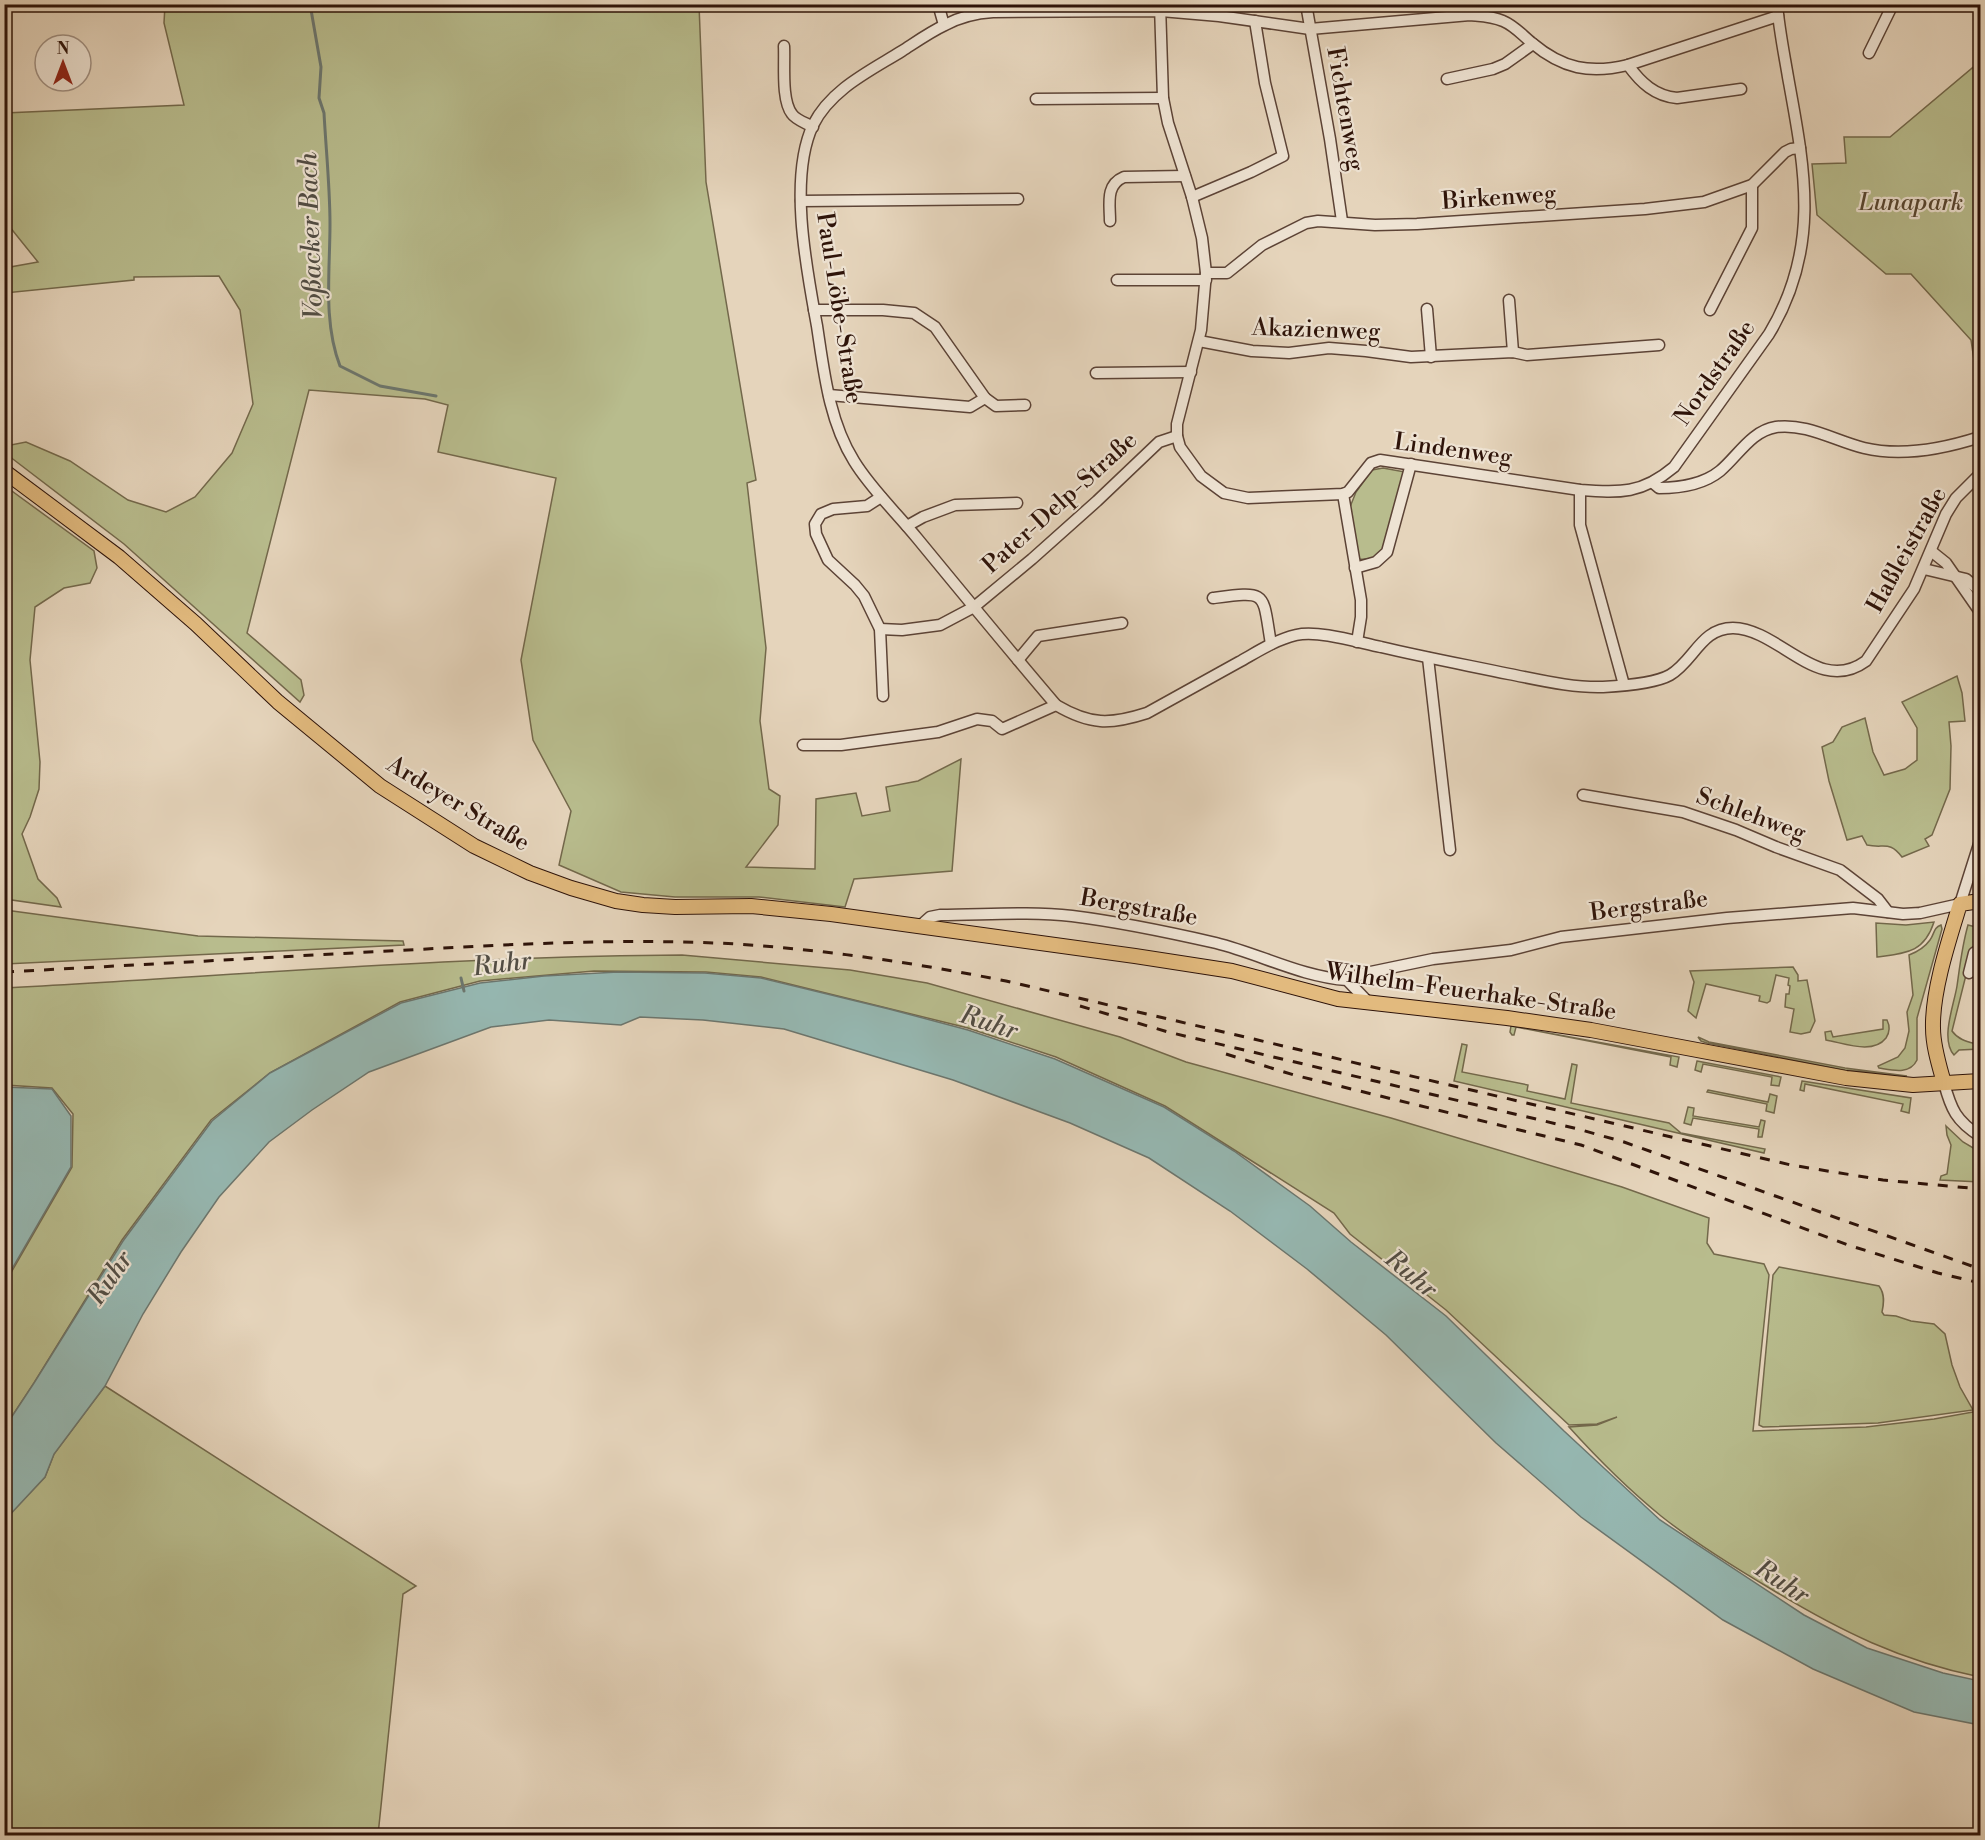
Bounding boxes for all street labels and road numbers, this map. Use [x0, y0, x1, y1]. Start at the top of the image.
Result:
street label: Fichtenweg [1319, 45, 1371, 174]
street label: Birkenweg [1440, 179, 1558, 217]
street label: Paul-Löbe-Straße [809, 210, 869, 406]
street label: Akazienweg [1250, 313, 1381, 347]
street label: Nordstraße [1668, 314, 1762, 432]
street label: Pater-Delp-Straße [976, 426, 1144, 580]
street label: Lindenweg [1392, 427, 1515, 473]
street label: Haßleistraße [1860, 482, 1954, 618]
street label: Ardeyer Straße [380, 749, 535, 858]
street label: Schlehweg [1692, 781, 1810, 849]
street label: Bergstraße [1077, 883, 1200, 933]
street label: Bergstraße [1587, 884, 1710, 928]
street label: Wilhelm-Feuerhake-Straße [1323, 957, 1618, 1027]

